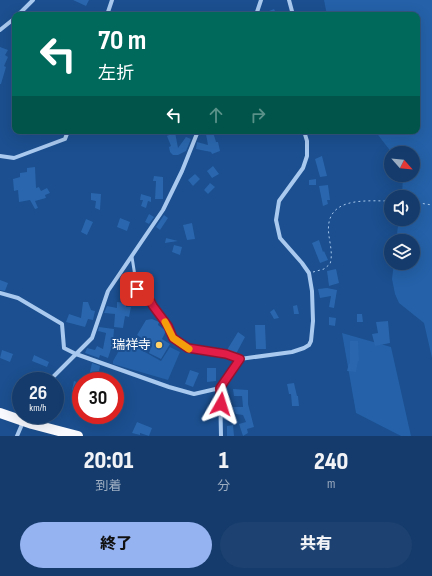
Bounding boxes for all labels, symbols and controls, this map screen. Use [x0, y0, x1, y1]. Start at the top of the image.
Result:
text: 70 m [98, 24, 146, 57]
icon: left [32, 28, 84, 80]
text: 左折 [98, 63, 134, 84]
icon: left [163, 104, 185, 126]
icon: ahead [205, 104, 227, 126]
icon: right [247, 104, 269, 126]
north arrow [384, 146, 420, 182]
map controls [384, 146, 420, 270]
button: sound [384, 190, 420, 226]
button: layers [384, 234, 420, 270]
pin [120, 272, 154, 306]
icon: arrive [126, 278, 148, 300]
place label: 瑞祥寺 [112, 337, 151, 353]
marker: 瑞祥寺 [154, 340, 164, 350]
speed limit sign: 30 [72, 372, 124, 424]
text: 26 [29, 381, 47, 405]
position arrow [200, 383, 242, 425]
text: km/h [29, 402, 47, 414]
text: 20:01 [84, 446, 133, 475]
text: 1 [219, 446, 229, 475]
text: 240 [314, 447, 348, 476]
text: m [327, 476, 335, 492]
text: 到着 [96, 478, 122, 494]
text: 分 [217, 478, 230, 494]
button: 終了 [20, 522, 212, 568]
button: 共有 [220, 522, 412, 568]

